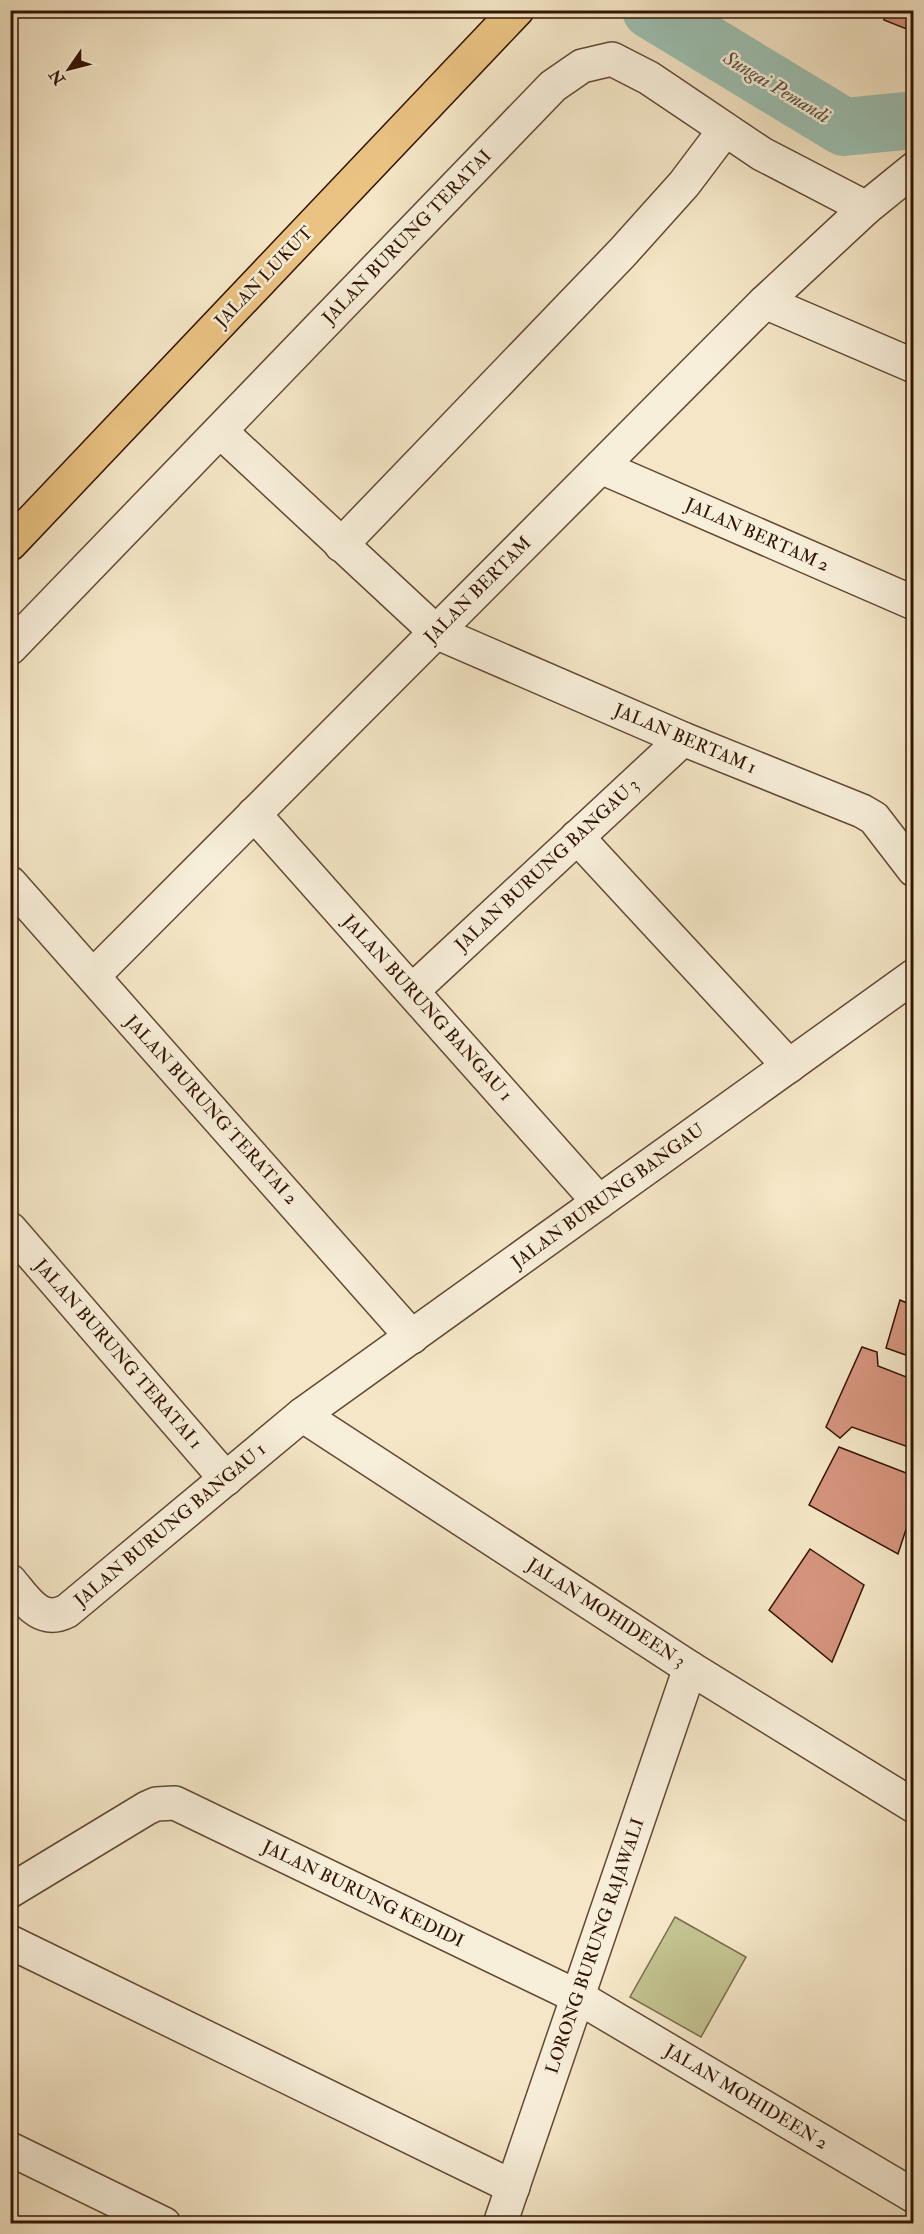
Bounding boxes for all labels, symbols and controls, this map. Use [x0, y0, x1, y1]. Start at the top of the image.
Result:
north arrow [39, 39, 99, 99]
water label: Sungai Pemandi [718, 45, 836, 129]
text: N [45, 65, 70, 89]
street label: JALAN BURUNG TERATAI [317, 145, 497, 330]
street label: JALAN LUKUT [209, 221, 319, 333]
street label: JALAN BERTAM 2 [681, 493, 833, 577]
street label: JALAN BERTAM [419, 532, 536, 649]
street label: JALAN BERTAM 1 [609, 698, 760, 779]
street label: JALAN BURUNG BANGAU 3 [449, 774, 644, 957]
street label: JALAN BURUNG BANGAU 1 [337, 909, 517, 1106]
street label: JALAN BURUNG TERATAI 2 [119, 1010, 302, 1209]
street label: JALAN BURUNG BANGAU [506, 1118, 709, 1274]
street label: JALAN BURUNG TERATAI 1 [29, 1254, 207, 1454]
street label: JALAN BURUNG BANGAU 1 [69, 1438, 270, 1613]
street label: JALAN MOHIDEEN 3 [522, 1553, 690, 1673]
street label: LORONG BURUNG RAJAWALI [540, 1815, 650, 2077]
street label: JALAN BURUNG KEDIDI [257, 1835, 468, 1953]
street label: JALAN MOHIDEEN 2 [659, 2039, 832, 2155]

